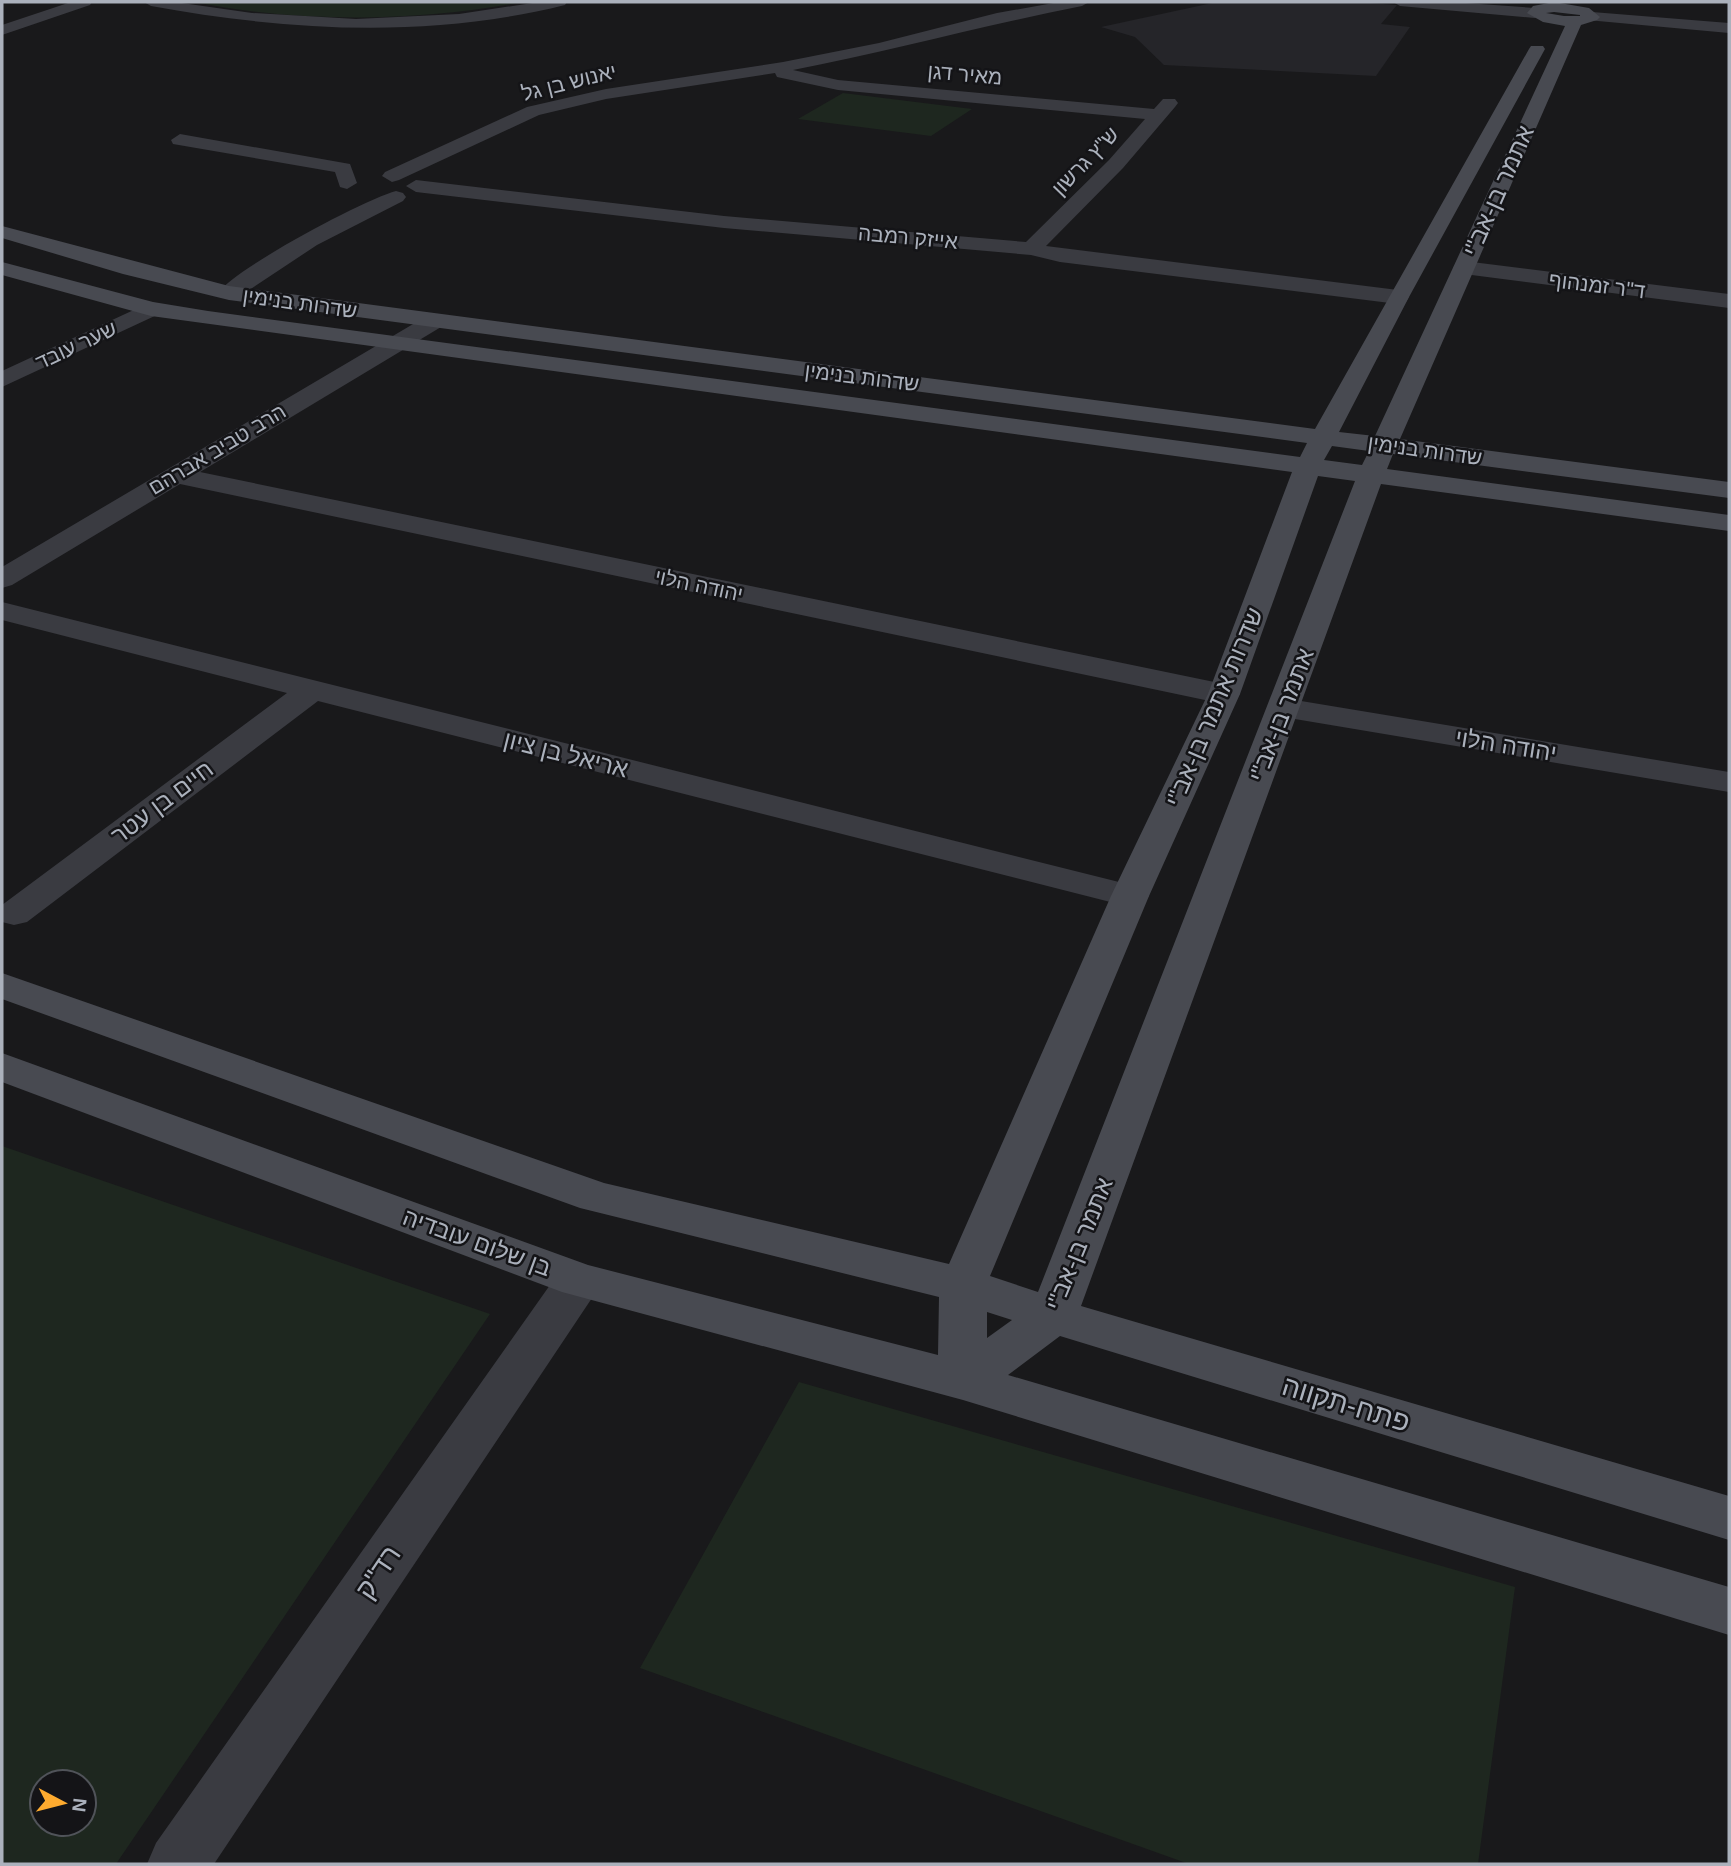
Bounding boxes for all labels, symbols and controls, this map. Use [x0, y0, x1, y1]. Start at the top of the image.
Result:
street label: יאנוש בן גל [519, 59, 619, 105]
street label: מאיר דגן [927, 59, 1003, 89]
street label: אתמר בן-אב"י [1457, 121, 1539, 261]
street label: ש"ץ גרשון [1047, 122, 1123, 200]
street label: אייזק רמבה [857, 221, 959, 253]
street label: ד"ר זמנהוף [1547, 268, 1647, 302]
street label: שדרות בנימין [241, 284, 359, 322]
street label: שער עובד [32, 316, 120, 374]
street label: שדרות בנימין [803, 359, 921, 395]
street label: הרב טביב אברהם [144, 399, 290, 499]
street label: שדרות בנימין [1366, 431, 1484, 469]
street label: יהודה הלוי [653, 564, 745, 606]
street label: שדרות אתמר בן-אב"י [1160, 603, 1268, 811]
street label: אתמר בן-אב"י [1243, 645, 1319, 785]
street label: יהודה הלוי [1453, 724, 1559, 766]
street label: אריאל בן ציון [501, 726, 631, 782]
street label: חיים בן עטר [106, 755, 218, 849]
street label: אתמר בן-אב"י [1040, 1174, 1118, 1314]
street label: בן שלום עובדיה [399, 1203, 555, 1281]
street label: פתח-תקווה [1278, 1370, 1414, 1438]
street label: רד"ק [349, 1540, 407, 1604]
north arrow [28, 1768, 98, 1838]
text: N [68, 1797, 91, 1813]

